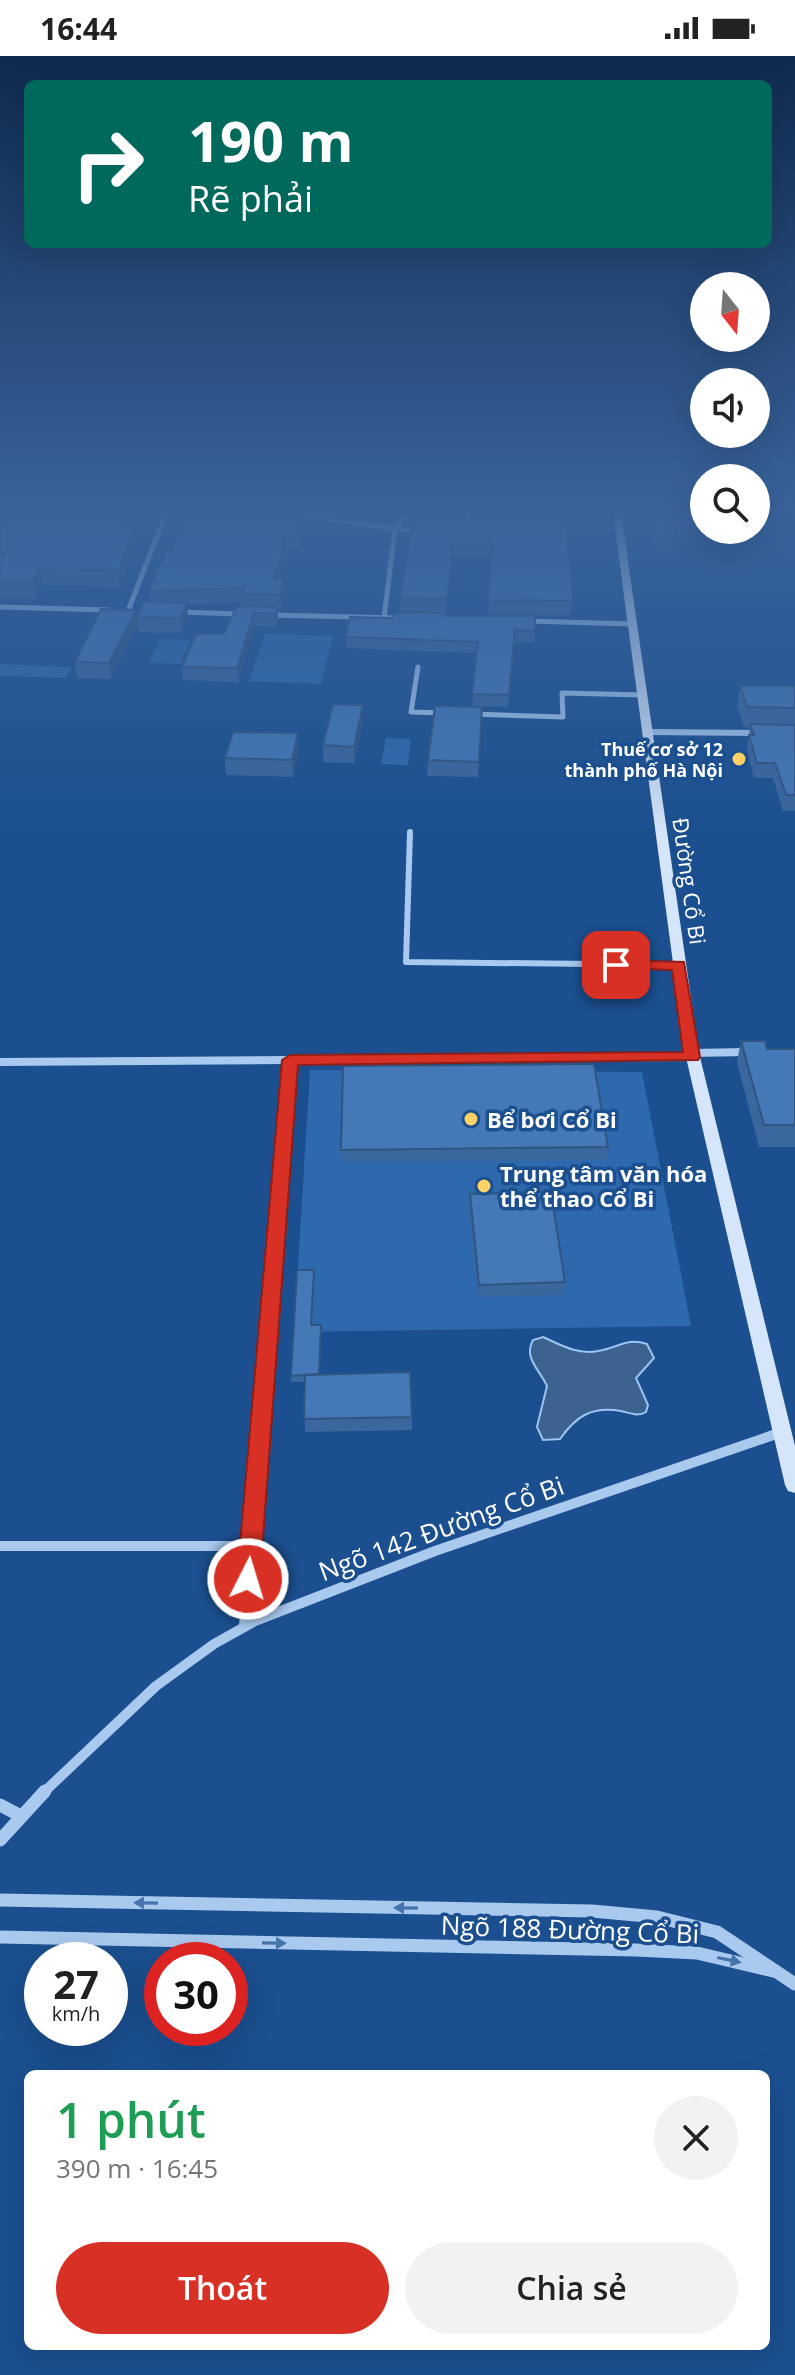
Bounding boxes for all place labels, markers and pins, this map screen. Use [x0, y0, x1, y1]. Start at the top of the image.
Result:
place label: Thuế cơ sở 12 thành phố Hà Nội [565, 737, 723, 782]
marker: Thuế cơ sở 12 thành phố Hà Nội [730, 750, 748, 768]
pin [582, 931, 650, 999]
place label: Bể bơi Cổ Bi [487, 1104, 617, 1134]
marker: Bể bơi Cổ Bi [462, 1110, 480, 1128]
place label: Trung tâm văn hóa thể thao Cổ Bi [500, 1158, 707, 1213]
marker: Trung tâm văn hóa thể thao Cổ Bi [475, 1177, 493, 1195]

